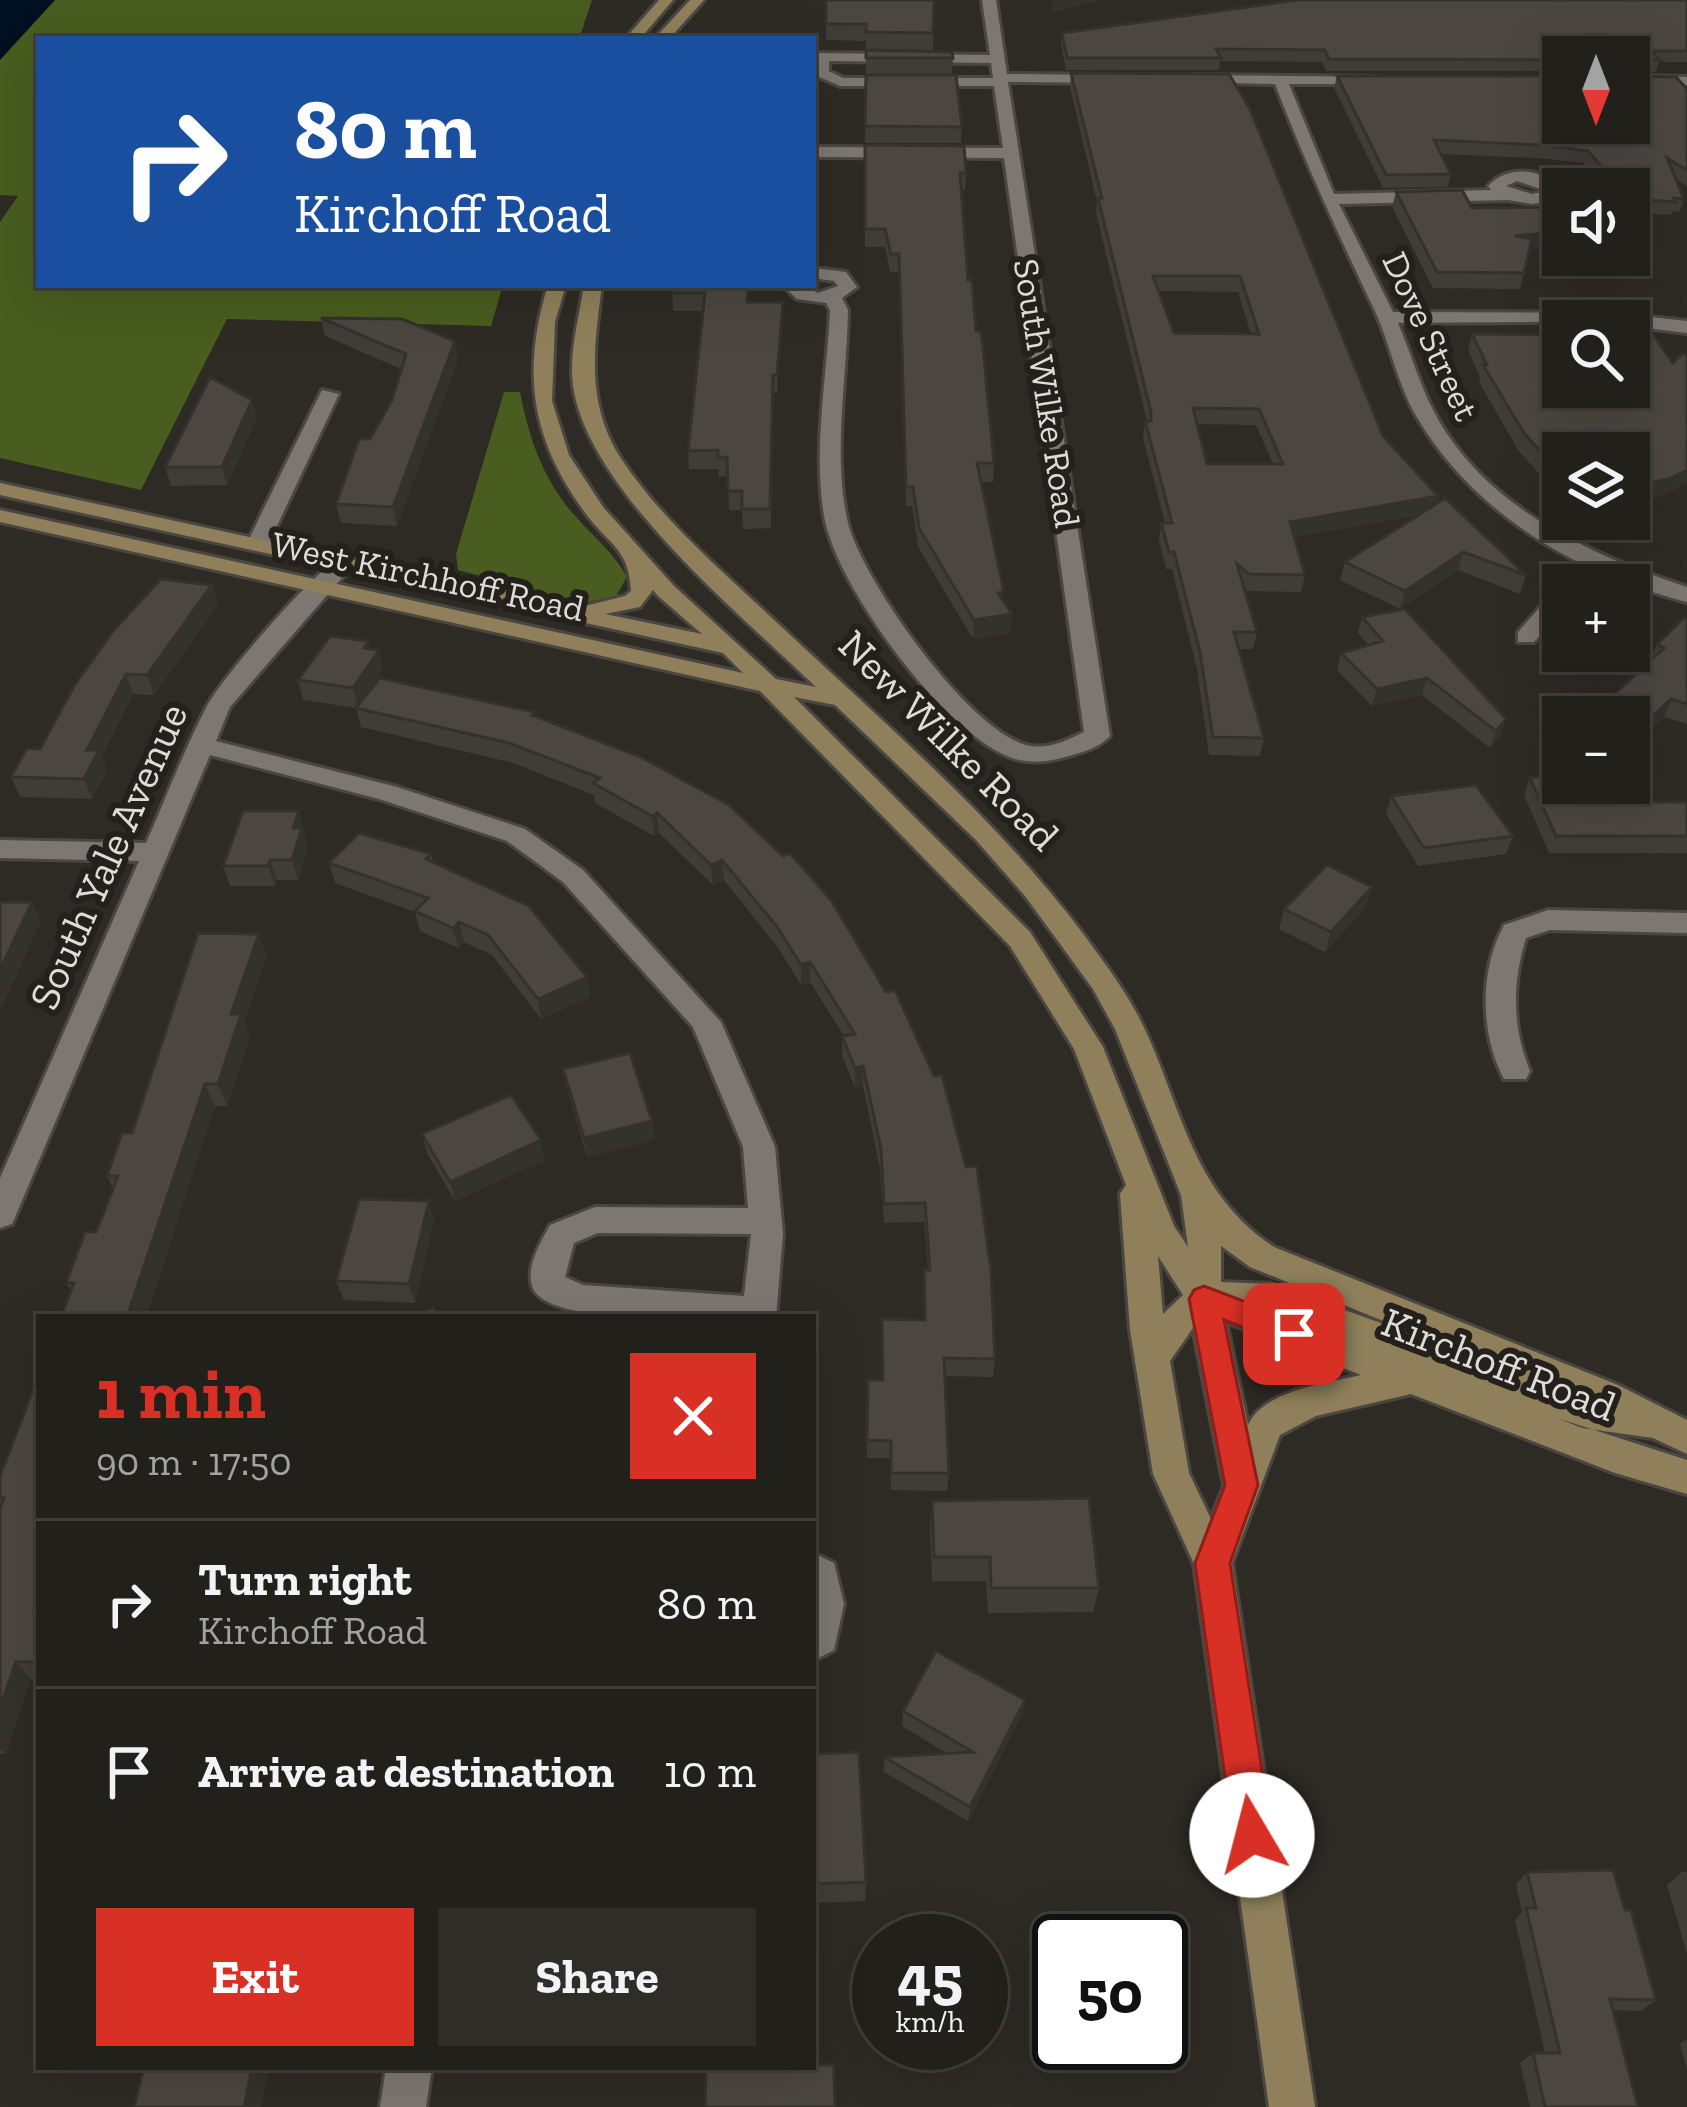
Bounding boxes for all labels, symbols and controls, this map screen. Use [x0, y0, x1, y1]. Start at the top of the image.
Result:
north arrow [1542, 36, 1650, 144]
map controls [1542, 36, 1650, 804]
text: 80 m [294, 79, 477, 180]
icon: right [96, 84, 252, 240]
button: sound [1542, 168, 1650, 276]
text: Kirchoff Road [294, 181, 611, 246]
street label: Dove Street [1373, 245, 1489, 428]
street label: South Wilke Road [1005, 256, 1089, 531]
button: search [1542, 300, 1650, 408]
button: layers [1542, 432, 1650, 540]
street label: West Kirchhoff Road [268, 522, 588, 630]
button: + [1542, 564, 1650, 672]
street label: New Wilke Road [828, 619, 1070, 861]
street label: South Yale Avenue [18, 695, 198, 1017]
button: − [1542, 696, 1650, 804]
pin [1243, 1283, 1345, 1385]
street label: Kirchoff Road [1375, 1296, 1623, 1432]
icon: arrive [1261, 1301, 1327, 1367]
text: 1 min [96, 1350, 266, 1436]
button: close [630, 1353, 756, 1479]
text: 90 m · 17:50 [96, 1438, 292, 1485]
text: Turn right [198, 1553, 411, 1607]
icon: right [96, 1571, 162, 1637]
text: 80 m [657, 1577, 756, 1631]
text: Kirchoff Road [198, 1607, 427, 1654]
icon: arrive [96, 1739, 162, 1805]
text: Arrive at destination [198, 1745, 614, 1799]
text: 10 m [664, 1745, 756, 1799]
position arrow [1189, 1772, 1315, 1898]
button: Exit [96, 1908, 414, 2046]
button: Share [438, 1908, 756, 2046]
speed limit sign: 50 [1032, 1914, 1188, 2070]
text: 45 [897, 1941, 963, 2013]
text: km/h [896, 2004, 964, 2040]

